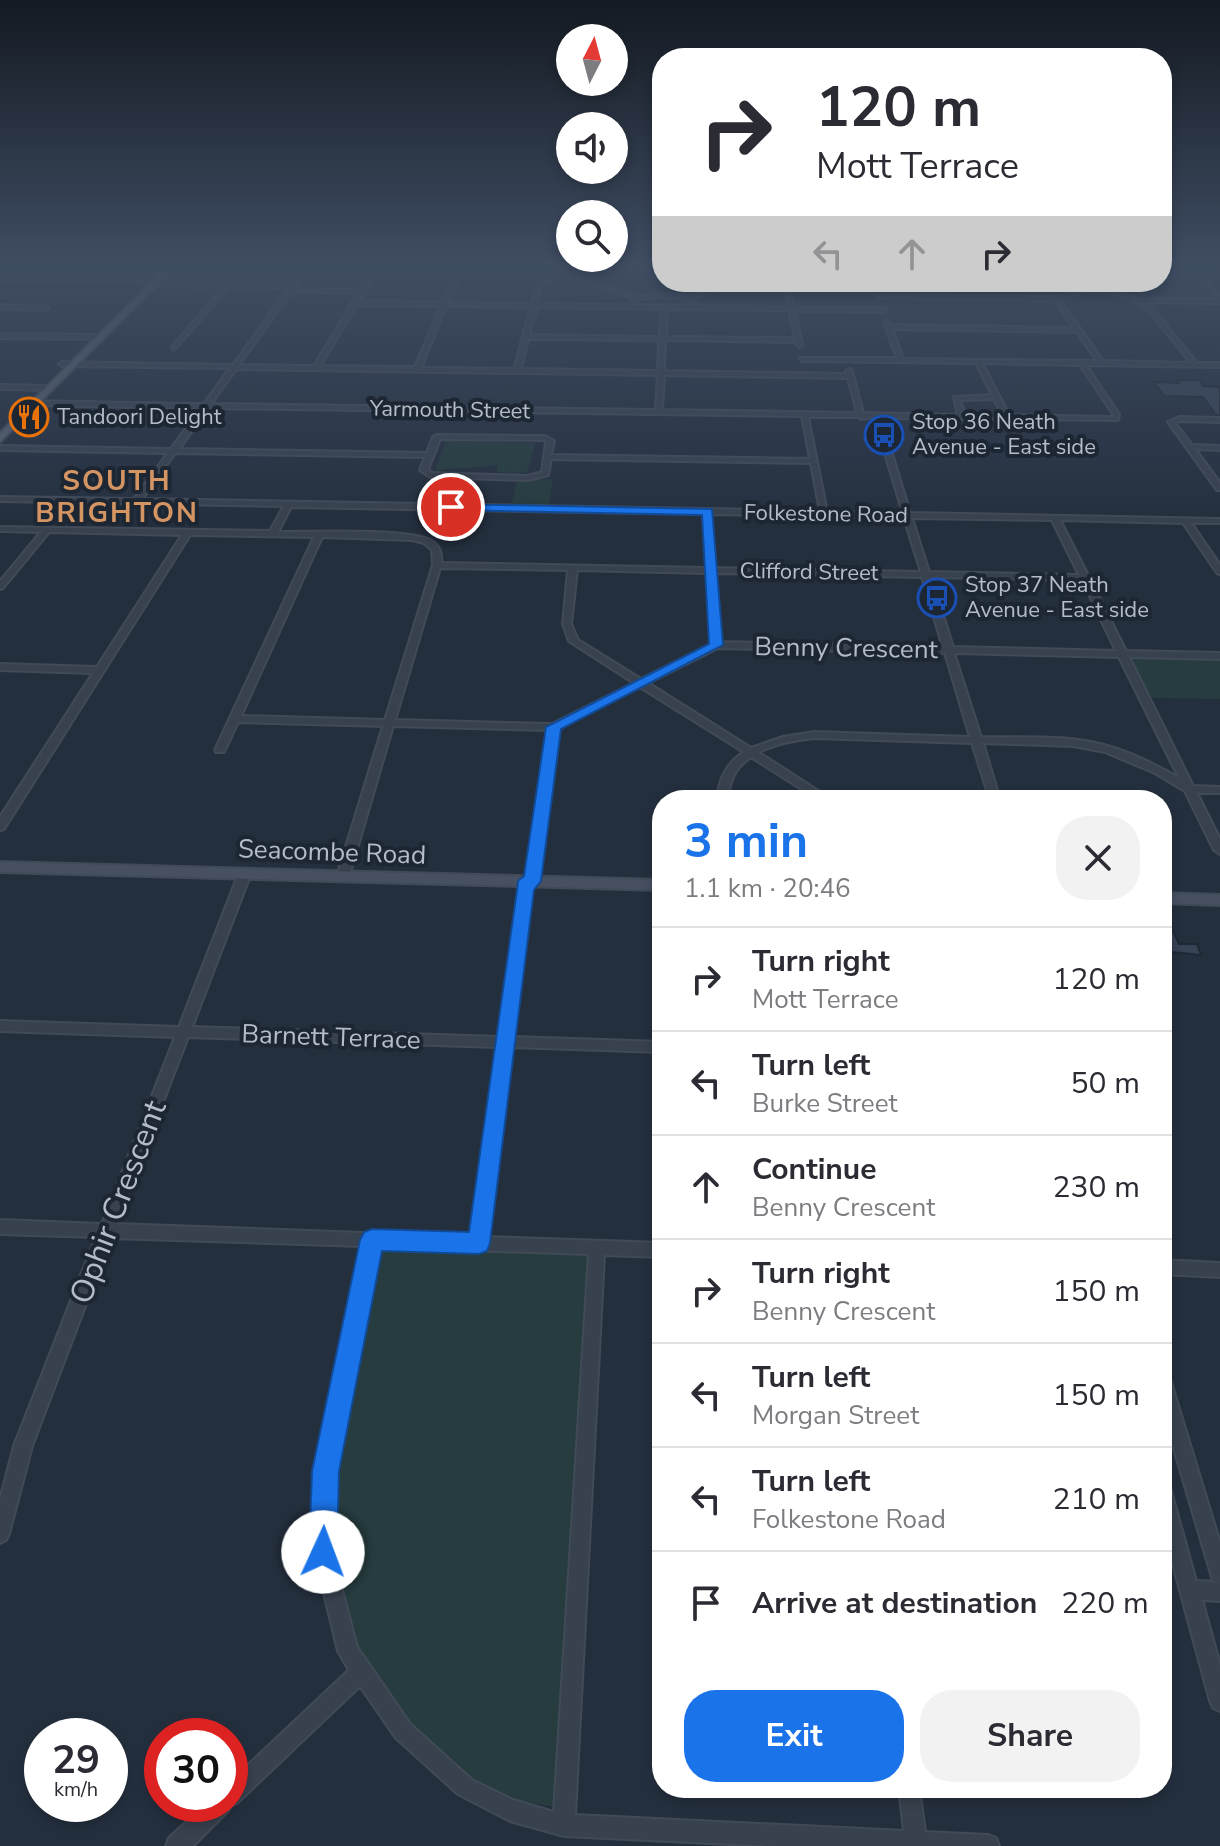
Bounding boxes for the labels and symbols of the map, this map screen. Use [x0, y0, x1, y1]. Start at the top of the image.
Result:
north arrow [556, 24, 628, 96]
street label: Yarmouth Street [369, 394, 531, 426]
restaurant icon: Tandoori Delight [8, 396, 50, 438]
place label: Tandoori Delight [57, 402, 222, 432]
place label: Stop 36 Neath Avenue - East side [912, 407, 1096, 462]
bus stop icon: Stop 36 Neath Avenue - East side [863, 414, 905, 456]
district label: SOUTH BRIGHTON [35, 462, 199, 532]
pin [417, 473, 485, 541]
street label: Folkestone Road [744, 498, 908, 530]
street label: Clifford Street [739, 556, 879, 588]
place label: Stop 37 Neath Avenue - East side [965, 570, 1149, 625]
bus stop icon: Stop 37 Neath Avenue - East side [916, 577, 958, 619]
street label: Benny Crescent [754, 629, 939, 667]
street label: Seacombe Road [237, 831, 427, 873]
street label: Barnett Terrace [241, 1016, 421, 1058]
street label: Ophir Crescent [59, 1093, 177, 1310]
position arrow [281, 1510, 365, 1594]
speed limit sign: 30 [144, 1718, 248, 1822]

